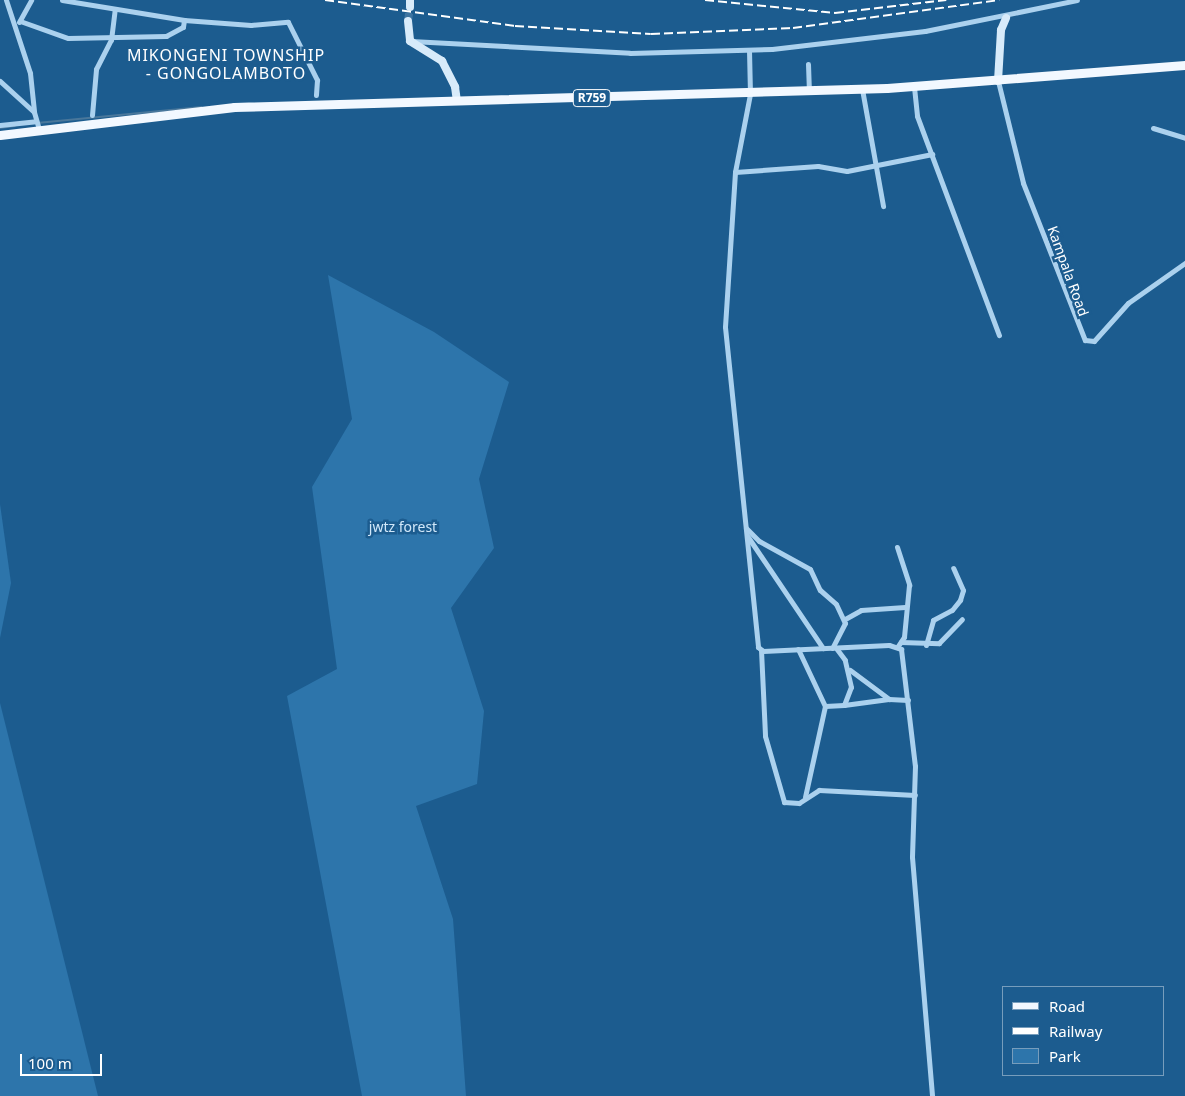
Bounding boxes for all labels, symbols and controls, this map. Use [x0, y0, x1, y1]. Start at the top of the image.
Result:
district label: MIKONGENI TOWNSHIP - GONGOLAMBOTO [125, 45, 327, 83]
road number: R759 [572, 89, 612, 108]
street label: Kampala Road [1044, 224, 1092, 318]
park label: jwtz forest [369, 519, 437, 535]
legend [1002, 986, 1165, 1076]
text: Road [1049, 996, 1085, 1016]
text: Railway [1049, 1021, 1102, 1041]
scale bar [22, 1044, 105, 1076]
text: Park [1049, 1046, 1081, 1066]
text: 100 m [28, 1053, 72, 1073]

